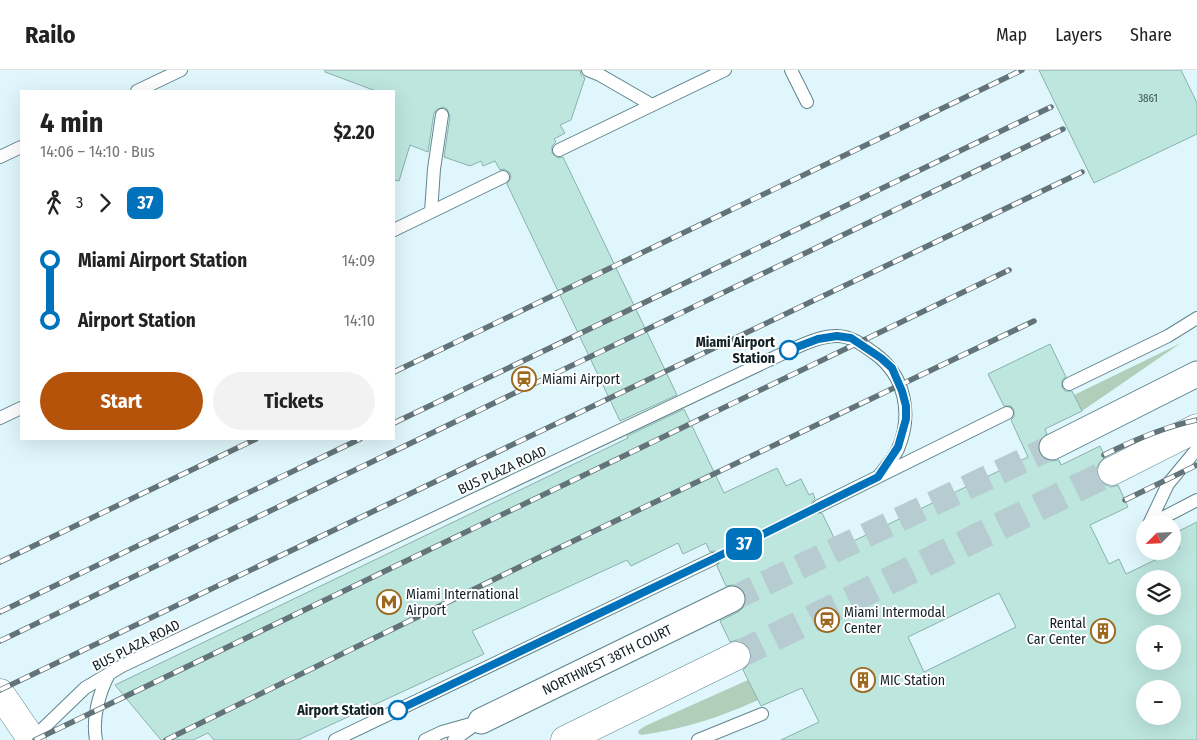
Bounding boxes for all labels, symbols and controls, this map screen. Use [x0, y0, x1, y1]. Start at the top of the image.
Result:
text: Railo [25, 21, 76, 49]
text: Map [996, 24, 1027, 46]
text: Layers [1055, 24, 1102, 46]
text: Share [1130, 24, 1172, 46]
house number: 3861 [1138, 92, 1158, 105]
text: 4 min [40, 106, 104, 139]
text: $2.20 [333, 121, 375, 144]
text: 14:06 – 14:10 · Bus [40, 142, 155, 161]
icon: walk [40, 189, 68, 217]
icon: forward [91, 189, 119, 217]
text: 37 [137, 192, 153, 214]
text: 3 [76, 193, 83, 212]
text: Miami Airport Station [78, 249, 247, 272]
text: 14:09 [342, 251, 375, 270]
text: Airport Station [78, 309, 196, 332]
text: 14:10 [344, 311, 375, 330]
place label: Miami Airport Station [696, 334, 776, 367]
marker: Miami Airport Station [779, 340, 799, 360]
station icon: Miami Airport [511, 366, 537, 392]
place label: Miami Airport [542, 371, 620, 388]
button: Start [40, 372, 203, 430]
button: Tickets [213, 372, 375, 430]
street label: BUS PLAZA ROAD [455, 442, 549, 498]
north arrow [1136, 515, 1181, 560]
map controls [1136, 515, 1181, 725]
line badge: 37 [722, 528, 766, 560]
text: 37 [736, 533, 752, 555]
button: layers [1136, 570, 1181, 615]
place label: Miami International Airport [406, 586, 519, 619]
metro station icon: Miami International Airport [376, 589, 402, 615]
place label: Miami Intermodal Center [844, 604, 945, 637]
station icon: Miami Intermodal Center [814, 607, 840, 633]
place label: Rental Car Center [1027, 615, 1086, 648]
street label: BUS PLAZA ROAD [90, 616, 183, 675]
building icon: Rental Car Center [1090, 618, 1116, 644]
street label: NORTHWEST 38TH COURT [540, 621, 675, 699]
button: + [1136, 625, 1181, 670]
building icon: MIC Station [850, 667, 876, 693]
place label: MIC Station [880, 672, 945, 689]
button: − [1136, 680, 1181, 725]
marker: Airport Station [388, 700, 408, 720]
place label: Airport Station [296, 702, 384, 719]

